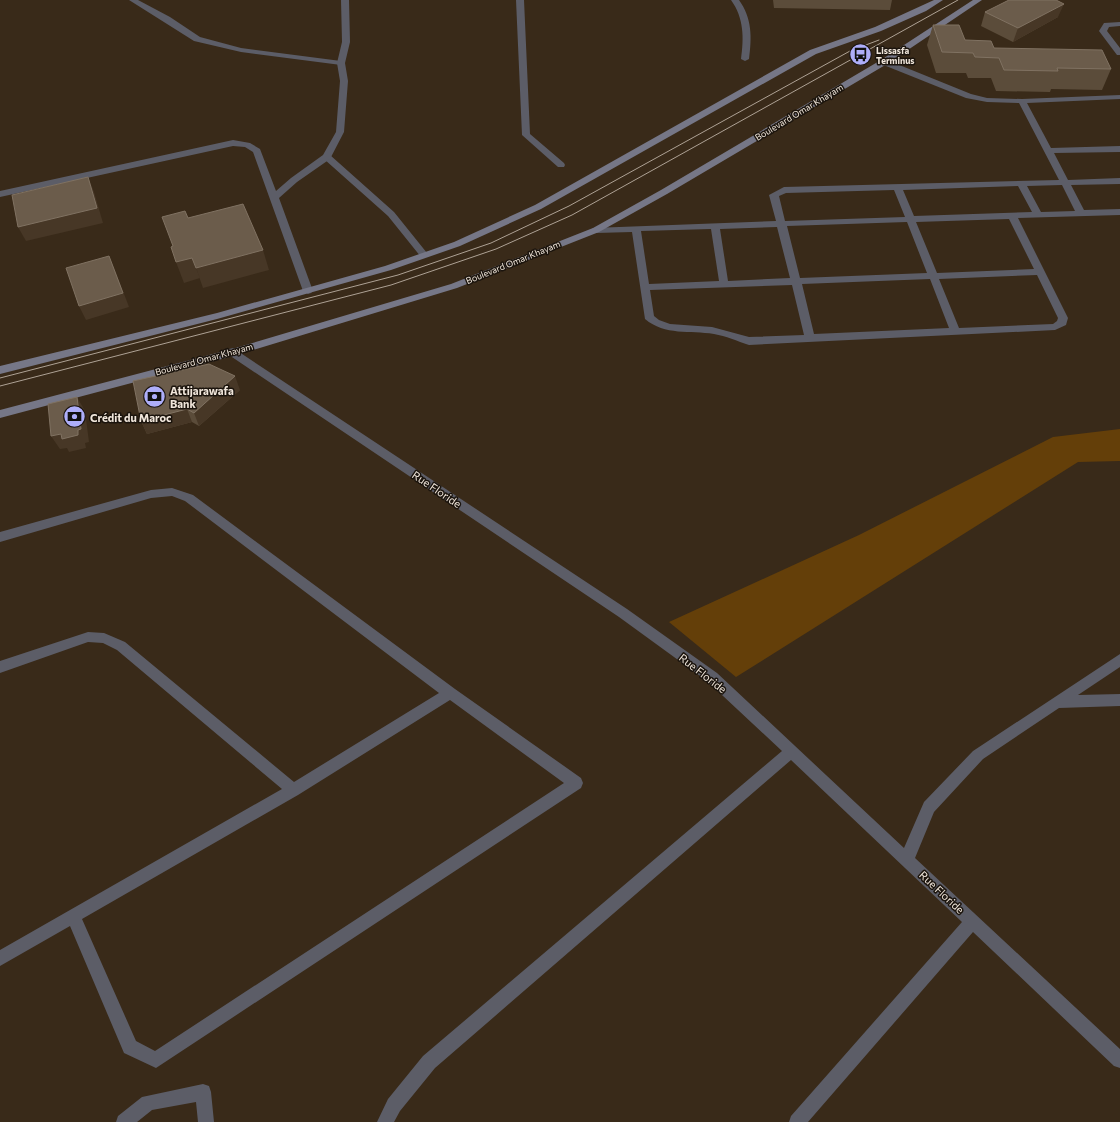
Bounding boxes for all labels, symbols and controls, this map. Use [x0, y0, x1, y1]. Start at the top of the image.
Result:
bus stop icon: Lissasfa Terminus [848, 42, 874, 68]
place label: Lissasfa Terminus [876, 45, 915, 66]
street label: Boulevard Omar Khayam [753, 81, 845, 143]
street label: Boulevard Omar Khayam [464, 238, 562, 286]
street label: Boulevard Omar Khayam [154, 341, 254, 377]
bank icon: Attijarawafa Bank [142, 383, 168, 409]
place label: Attijarawafa Bank [170, 384, 234, 410]
bank icon: Crédit du Maroc [62, 404, 88, 430]
place label: Crédit du Maroc [90, 411, 171, 424]
street label: Rue Floride [410, 468, 464, 510]
street label: Rue Floride [677, 651, 729, 696]
street label: Rue Floride [917, 868, 967, 916]

